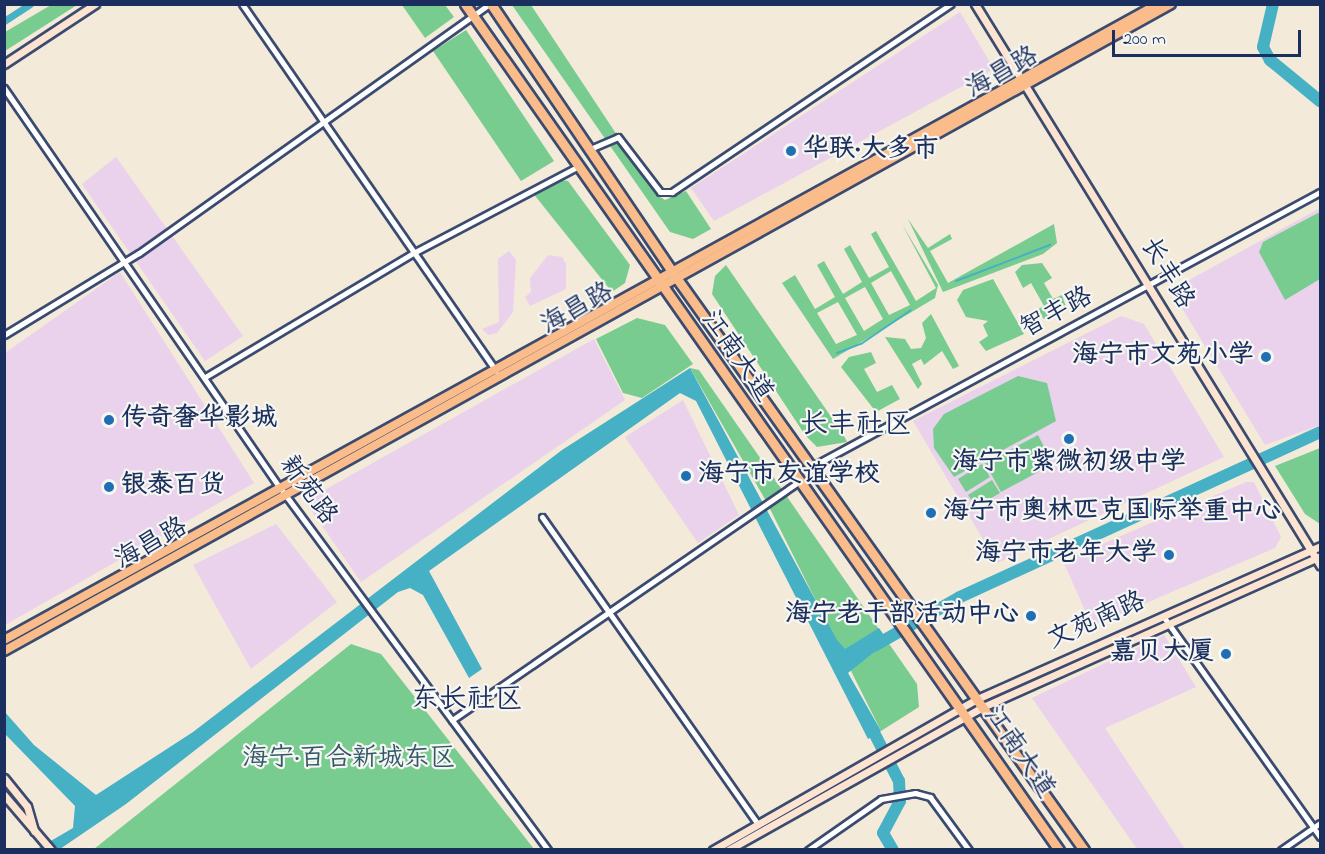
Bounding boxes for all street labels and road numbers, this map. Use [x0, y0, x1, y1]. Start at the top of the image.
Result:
street label: 海昌路 [961, 41, 1045, 107]
street label: 长丰路 [1133, 233, 1199, 315]
street label: 海昌路 [536, 277, 620, 343]
street label: 智丰路 [1015, 282, 1099, 346]
street label: 江南大道 [693, 305, 779, 409]
street label: 新苑路 [271, 450, 343, 532]
street label: 海昌路 [110, 512, 194, 578]
street label: 文苑南路 [1043, 587, 1151, 657]
street label: 江南大道 [976, 701, 1060, 805]

